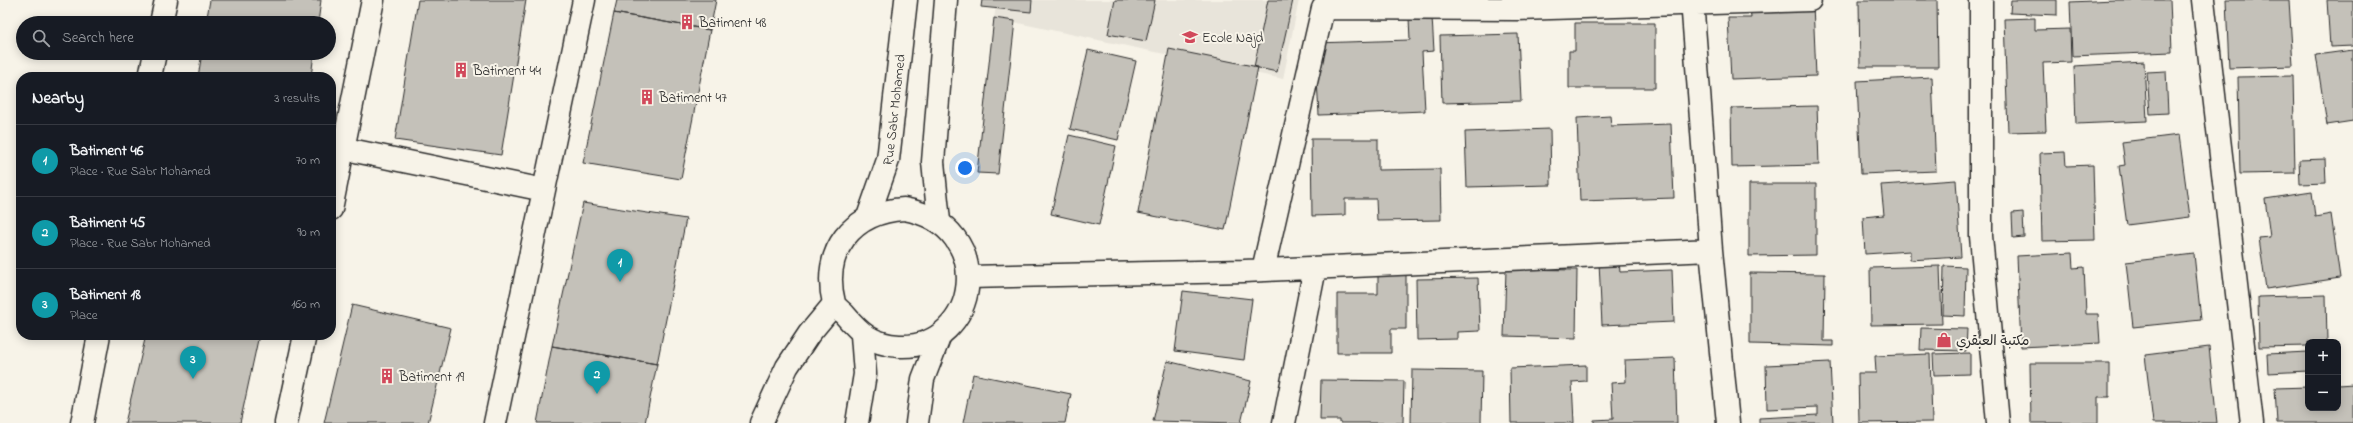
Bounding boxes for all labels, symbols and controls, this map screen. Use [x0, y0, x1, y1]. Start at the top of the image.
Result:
building icon: Batiment 48 [678, 13, 696, 31]
place label: Batiment 48 [698, 13, 766, 34]
search box [16, 16, 336, 60]
icon: search [30, 27, 52, 49]
text: Search here [62, 27, 134, 49]
school or university icon: Ecole Najd [1181, 28, 1199, 46]
place label: Ecole Najd [1202, 28, 1263, 49]
street label: Rue Sabr Mohamed [878, 53, 912, 169]
building icon: Batiment 44 [452, 61, 470, 79]
place label: Batiment 44 [472, 61, 541, 82]
text: Nearby [32, 86, 84, 111]
building icon: Batiment 47 [638, 88, 656, 106]
place label: Batiment 47 [658, 88, 727, 109]
text: 3 results [274, 89, 320, 108]
text: Batiment 46 [70, 140, 143, 162]
text: 1 [43, 151, 47, 170]
text: 70 m [296, 151, 320, 170]
your location [955, 158, 975, 178]
text: Place · Rue Sabr Mohamed [70, 162, 211, 181]
text: Batiment 45 [70, 212, 145, 234]
text: 2 [42, 223, 48, 242]
text: 90 m [297, 223, 320, 242]
text: Place · Rue Sabr Mohamed [70, 234, 211, 253]
pin: 1 [607, 249, 633, 282]
text: Batiment 18 [70, 284, 141, 306]
text: 3 [42, 295, 48, 314]
text: 160 m [291, 295, 320, 314]
text: Place [70, 306, 98, 325]
shop icon: مكتبة العبقري [1935, 331, 1953, 349]
place label: مكتبة العبقري [1956, 331, 2029, 352]
map controls [2305, 339, 2341, 411]
button: + [2305, 339, 2341, 375]
pin: 3 [180, 346, 206, 379]
pin: 2 [584, 361, 610, 394]
building icon: Batiment 19 [378, 367, 396, 385]
place label: Batiment 19 [398, 367, 465, 388]
button: − [2305, 375, 2341, 411]

